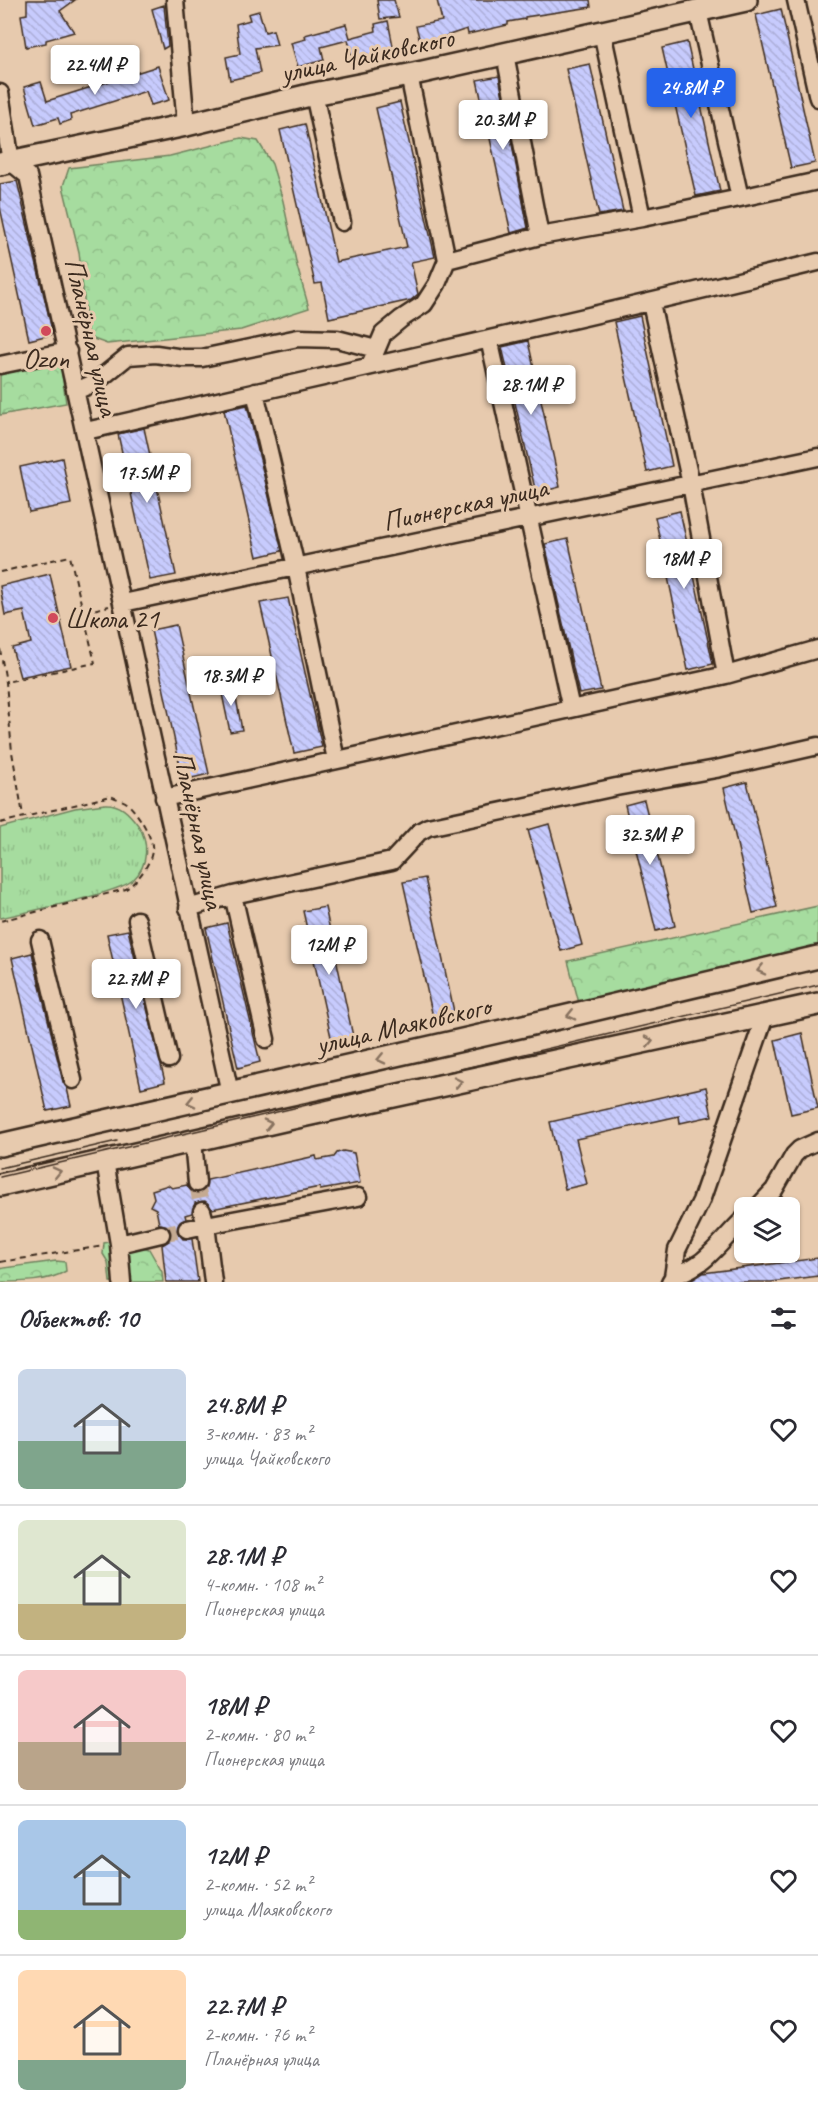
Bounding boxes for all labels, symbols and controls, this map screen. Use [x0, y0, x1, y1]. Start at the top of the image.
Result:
street label: улица Чайковского [275, 19, 459, 91]
pin: 22.4M ₽ [40, 45, 150, 96]
text: 22.4M ₽ [65, 52, 125, 77]
pin: 24.8M ₽ [636, 68, 746, 119]
text: 24.8M ₽ [661, 75, 721, 100]
pin: 20.3M ₽ [448, 100, 558, 151]
text: 20.3M ₽ [473, 107, 533, 132]
street label: Планёрная улица [57, 255, 128, 421]
marker: Ozon [39, 324, 53, 338]
place label: Ozon [23, 341, 69, 376]
pin: 28.1M ₽ [476, 365, 586, 416]
text: 28.1M ₽ [501, 372, 561, 397]
pin: 17.5M ₽ [92, 453, 202, 504]
text: 17.5M ₽ [117, 460, 177, 485]
street label: Пионерская улица [379, 469, 552, 539]
pin: 18M ₽ [642, 539, 726, 590]
text: 18M ₽ [660, 546, 708, 571]
place label: Школа 21 [65, 601, 160, 636]
marker: Школа 21 [46, 611, 60, 625]
pin: 18.3M ₽ [176, 656, 286, 707]
text: 18.3M ₽ [201, 663, 261, 688]
street label: Планёрная улица [165, 748, 233, 914]
pin: 32.3M ₽ [595, 815, 705, 866]
text: 32.3M ₽ [620, 822, 680, 847]
pin: 12M ₽ [287, 925, 371, 976]
text: 12M ₽ [305, 932, 353, 957]
pin: 22.7M ₽ [81, 959, 191, 1010]
one-way arrow [756, 963, 766, 976]
text: 22.7M ₽ [106, 966, 166, 991]
street label: улица Маяковского [310, 987, 497, 1063]
one-way arrow [567, 1008, 577, 1021]
one-way arrow [643, 1035, 653, 1048]
one-way arrow [377, 1051, 387, 1064]
one-way arrow [453, 1076, 463, 1089]
one-way arrow [186, 1095, 196, 1108]
one-way arrow [262, 1118, 272, 1131]
one-way arrow [52, 1167, 62, 1180]
map controls [734, 1197, 800, 1263]
button: layers [734, 1197, 800, 1263]
text: Объектов: 10 [18, 1302, 138, 1335]
icon: filters [767, 1302, 800, 1335]
text: 24.8M ₽ [204, 1388, 283, 1421]
icon: home [66, 1393, 138, 1465]
icon: heart [767, 1413, 800, 1446]
text: 3-комн. · 83 m² [204, 1421, 312, 1446]
text: улица Чайковского [204, 1446, 330, 1471]
text: 28.1M ₽ [204, 1539, 283, 1572]
icon: home [66, 1544, 138, 1616]
icon: heart [767, 1564, 800, 1597]
text: 4-комн. · 108 m² [204, 1572, 321, 1597]
text: Пионерская улица [204, 1597, 324, 1622]
text: 18M ₽ [204, 1689, 266, 1722]
icon: home [66, 1694, 138, 1766]
icon: heart [767, 1714, 800, 1747]
text: 2-комн. · 80 m² [204, 1722, 312, 1747]
text: Пионерская улица [204, 1747, 324, 1772]
text: 12M ₽ [204, 1839, 266, 1872]
icon: home [66, 1844, 138, 1916]
icon: heart [767, 1864, 800, 1897]
text: 2-комн. · 52 m² [204, 1872, 312, 1897]
text: улица Маяковского [204, 1897, 331, 1922]
text: 22.7M ₽ [204, 1989, 283, 2022]
icon: home [66, 1994, 138, 2066]
icon: heart [767, 2014, 800, 2047]
text: 2-комн. · 76 m² [204, 2022, 312, 2047]
text: Планёрная улица [204, 2047, 319, 2072]

